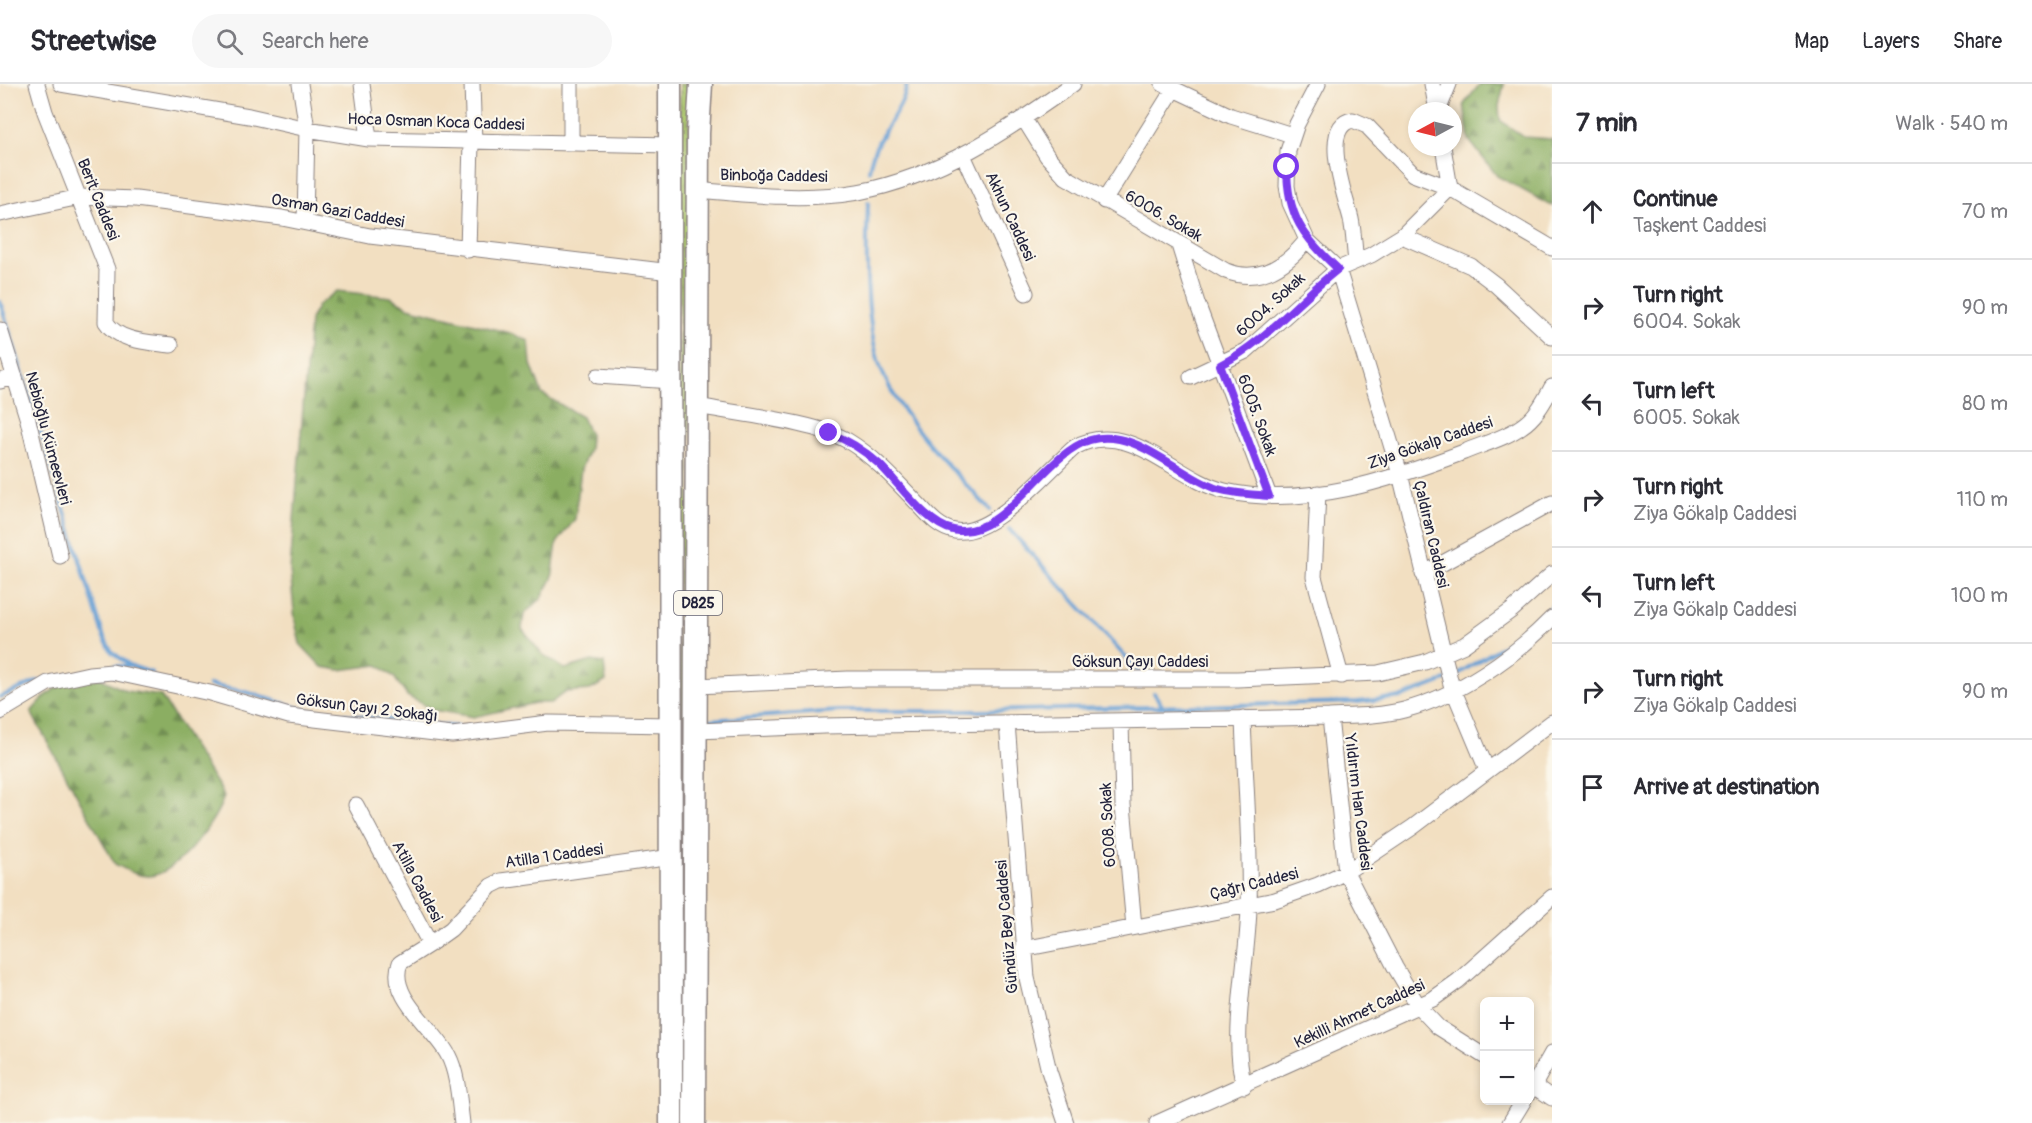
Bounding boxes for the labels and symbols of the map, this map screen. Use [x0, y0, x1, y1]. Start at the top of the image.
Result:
north arrow [1408, 102, 1462, 156]
street label: Hoca Osman Koca Caddesi [347, 109, 525, 135]
route start [1273, 153, 1299, 179]
street label: Berit Caddesi [73, 156, 124, 243]
street label: Binboğa Caddesi [720, 165, 828, 187]
street label: Akhun Caddesi [981, 169, 1040, 264]
street label: 6006. Sokak [1121, 186, 1206, 246]
street label: Osman Gazi Caddesi [270, 189, 406, 233]
street label: 6004. Sokak [1232, 268, 1310, 341]
street label: Nebioğlu Kümeevleri [21, 369, 75, 507]
street label: 6005. Sokak [1233, 372, 1281, 459]
street label: Ziya Gökalp Caddesi [1365, 412, 1496, 474]
route end [815, 419, 841, 445]
street label: Çaldıran Caddesi [1409, 479, 1453, 590]
road number: D825 [674, 591, 722, 615]
street label: Göksun Çayı Caddesi [1072, 652, 1208, 672]
street label: Göksun Çayı 2 Sokağı [295, 689, 439, 727]
street label: Yıldırım Han Caddesi [1340, 731, 1376, 872]
street label: 6008. Sokak [1096, 782, 1120, 868]
street label: Atilla Caddesi [387, 837, 447, 926]
street label: Atilla 1 Caddesi [504, 839, 605, 873]
street label: Gündüz Bey Caddesi [991, 859, 1023, 995]
street label: Çağrı Caddesi [1208, 863, 1301, 905]
street label: Kekilli Ahmet Caddesi [1291, 975, 1428, 1053]

